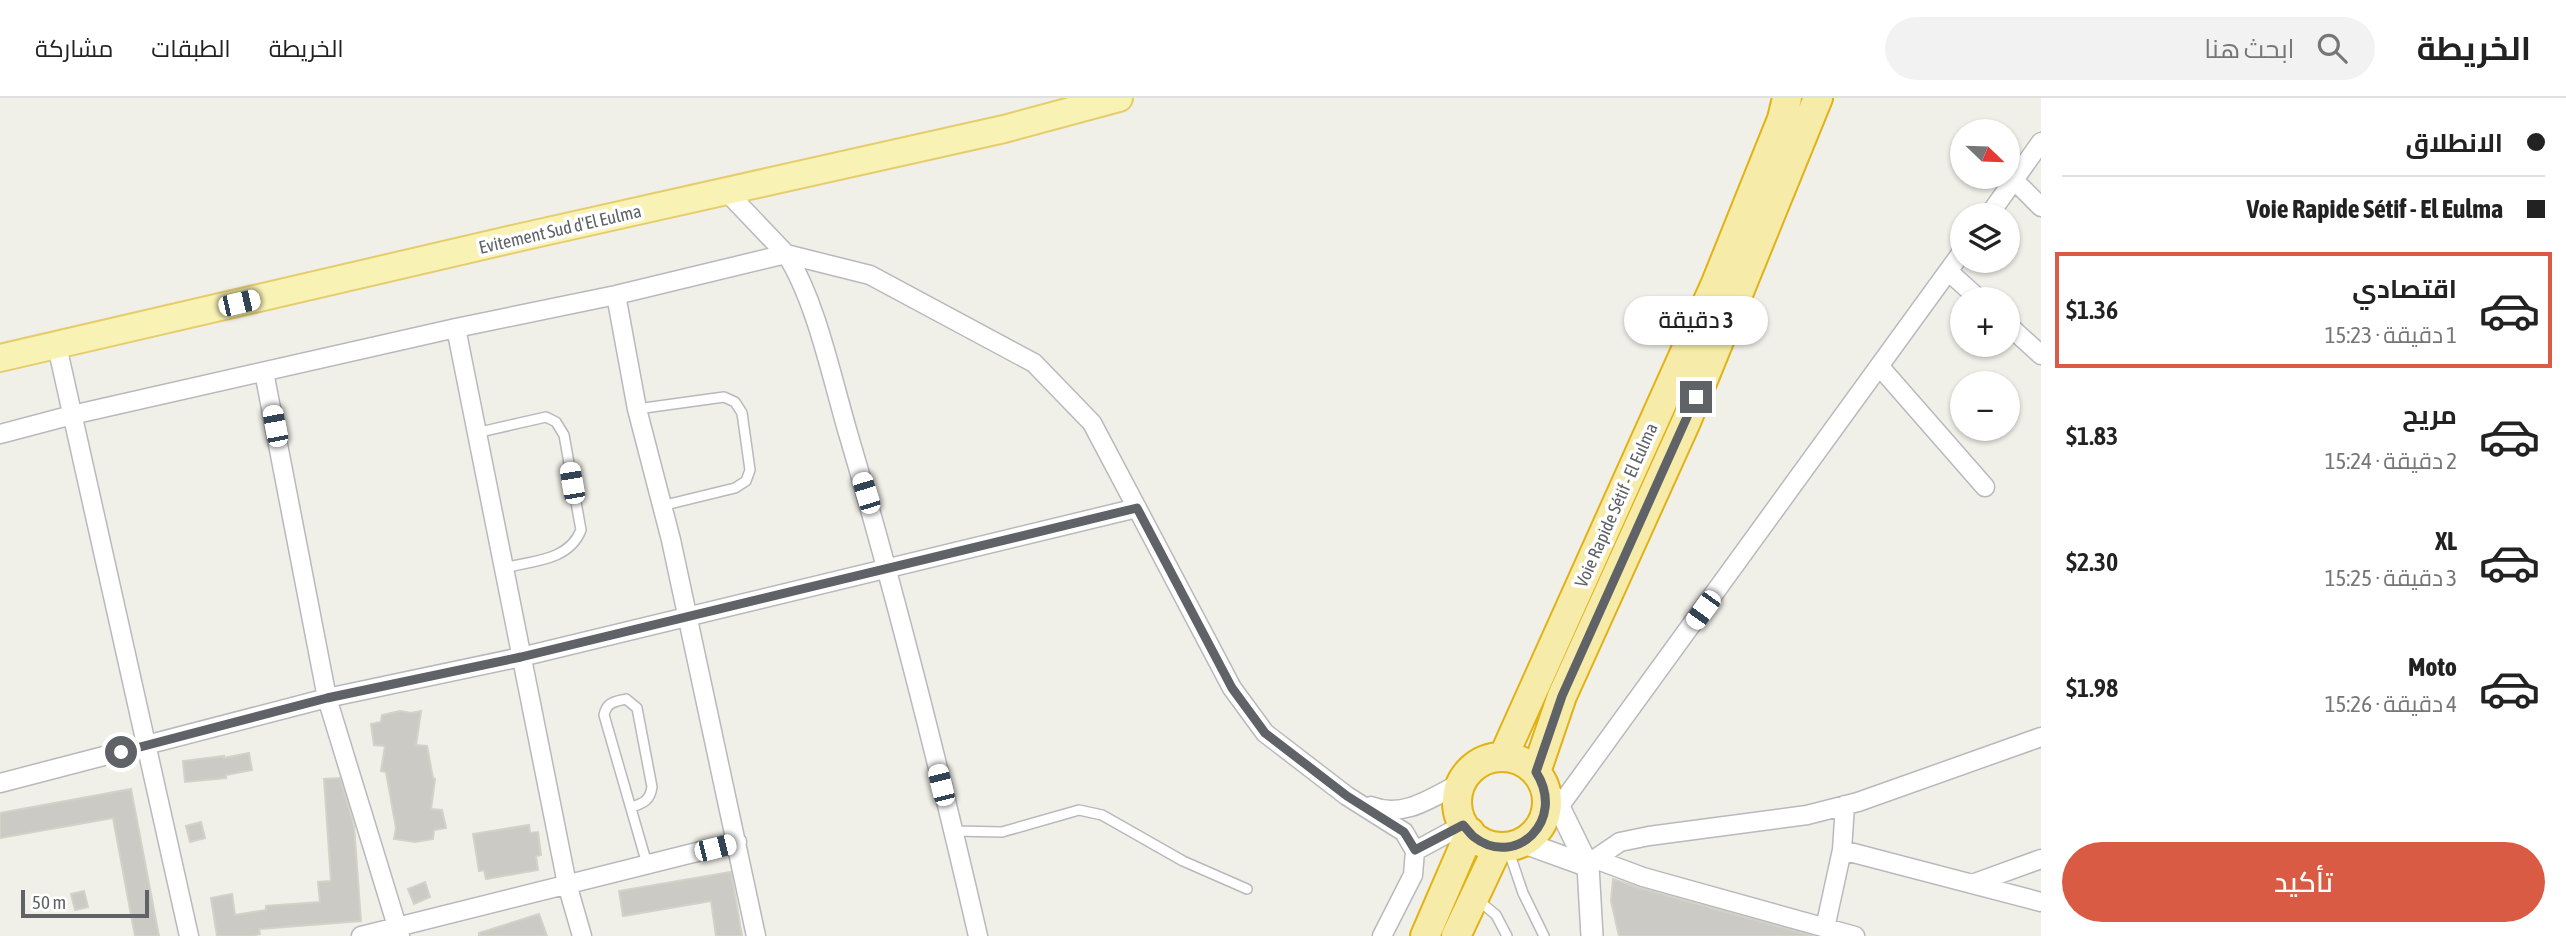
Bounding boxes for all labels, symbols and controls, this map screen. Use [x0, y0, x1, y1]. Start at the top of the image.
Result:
search box [1885, 17, 2375, 80]
icon: search [2313, 29, 2351, 67]
text: الخريطة [2417, 29, 2531, 67]
text: ابحث هنا [2204, 34, 2295, 64]
text: مشاركة [35, 35, 113, 62]
text: الطبقات [151, 35, 231, 62]
text: الخريطة [269, 35, 344, 62]
north arrow [1950, 119, 2020, 189]
map controls [1950, 119, 2020, 441]
text: الانطلاق [2405, 128, 2503, 158]
text: Voie Rapide Sétif - El Eulma [2247, 194, 2503, 224]
street label: Evitement Sud d'El Eulma [477, 200, 643, 258]
button: layers [1950, 203, 2020, 273]
text: اقتصادي [2352, 274, 2457, 304]
icon: car [2478, 279, 2541, 342]
button: + [1950, 287, 2020, 357]
car [217, 288, 262, 318]
text: $1.36 [2066, 295, 2118, 325]
callout: 3 دقيقة [1624, 296, 1768, 344]
text: 3 دقيقة [1658, 307, 1734, 333]
text: 1 دقيقة · 15:23 [2325, 322, 2457, 348]
button: − [1950, 371, 2020, 441]
route end [1680, 381, 1712, 413]
text: مريح [2402, 400, 2457, 430]
car [261, 403, 290, 449]
icon: car [2478, 405, 2541, 468]
street label: Voie Rapide Sétif - El Eulma [1570, 420, 1662, 590]
text: $1.83 [2066, 421, 2118, 451]
text: 2 دقيقة · 15:24 [2325, 448, 2457, 474]
car [559, 460, 586, 506]
car [850, 470, 883, 516]
text: XL [2435, 526, 2457, 556]
icon: car [2478, 531, 2541, 594]
text: $2.30 [2066, 547, 2118, 577]
text: 3 دقيقة · 15:25 [2325, 565, 2457, 591]
car [1683, 587, 1724, 633]
text: Moto [2408, 652, 2457, 682]
icon: car [2478, 657, 2541, 720]
text: $1.98 [2066, 673, 2118, 703]
text: 4 دقيقة · 15:26 [2325, 691, 2457, 717]
route start [105, 736, 137, 768]
car [926, 762, 957, 808]
car [693, 833, 738, 863]
button: تأكيد [2062, 842, 2545, 922]
scale bar [21, 887, 149, 919]
text: 50 m [32, 891, 66, 913]

